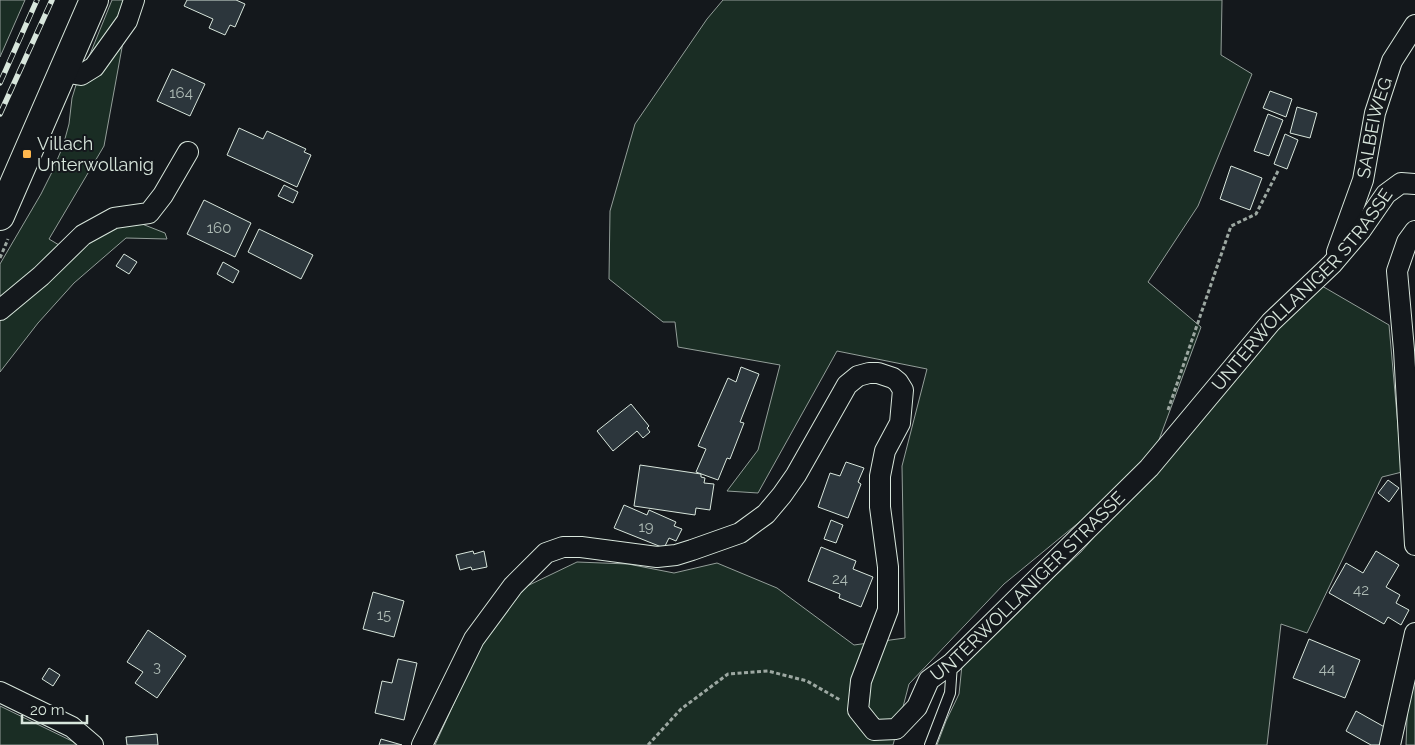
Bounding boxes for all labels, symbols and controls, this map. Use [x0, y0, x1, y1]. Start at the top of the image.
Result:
street label: SALBEIWEG [1352, 74, 1396, 180]
house number: 164 [169, 84, 193, 102]
place label: Villach Unterwollanig [37, 133, 154, 175]
marker: Villach Unterwollanig [21, 148, 33, 160]
street label: UNTERWOLLANIGER STRASSE [1207, 184, 1396, 395]
house number: 160 [207, 219, 231, 237]
street label: UNTERWOLLANIGER STRASSE [926, 487, 1129, 685]
house number: 19 [638, 518, 654, 536]
house number: 24 [832, 570, 848, 588]
house number: 42 [1353, 581, 1369, 599]
house number: 15 [377, 606, 391, 624]
house number: 3 [153, 658, 161, 676]
house number: 44 [1319, 660, 1335, 678]
scale bar [22, 692, 88, 724]
text: 20 m [30, 701, 65, 719]

